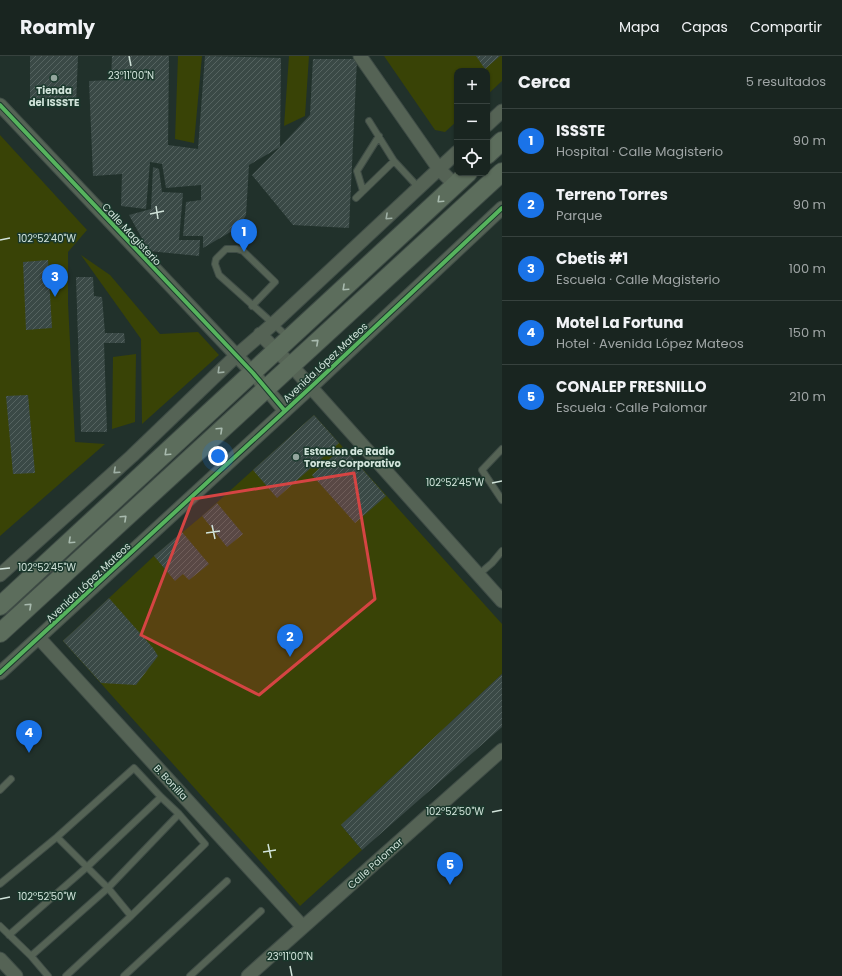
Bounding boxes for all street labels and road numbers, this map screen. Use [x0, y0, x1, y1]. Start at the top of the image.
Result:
street label: Calle Magisterio [99, 200, 165, 269]
street label: Avenida López Mateos [280, 319, 371, 406]
street label: Avenida López Mateos [43, 539, 134, 626]
street label: B. Bonilla [150, 761, 191, 804]
street label: Calle Palomar [344, 834, 407, 893]

